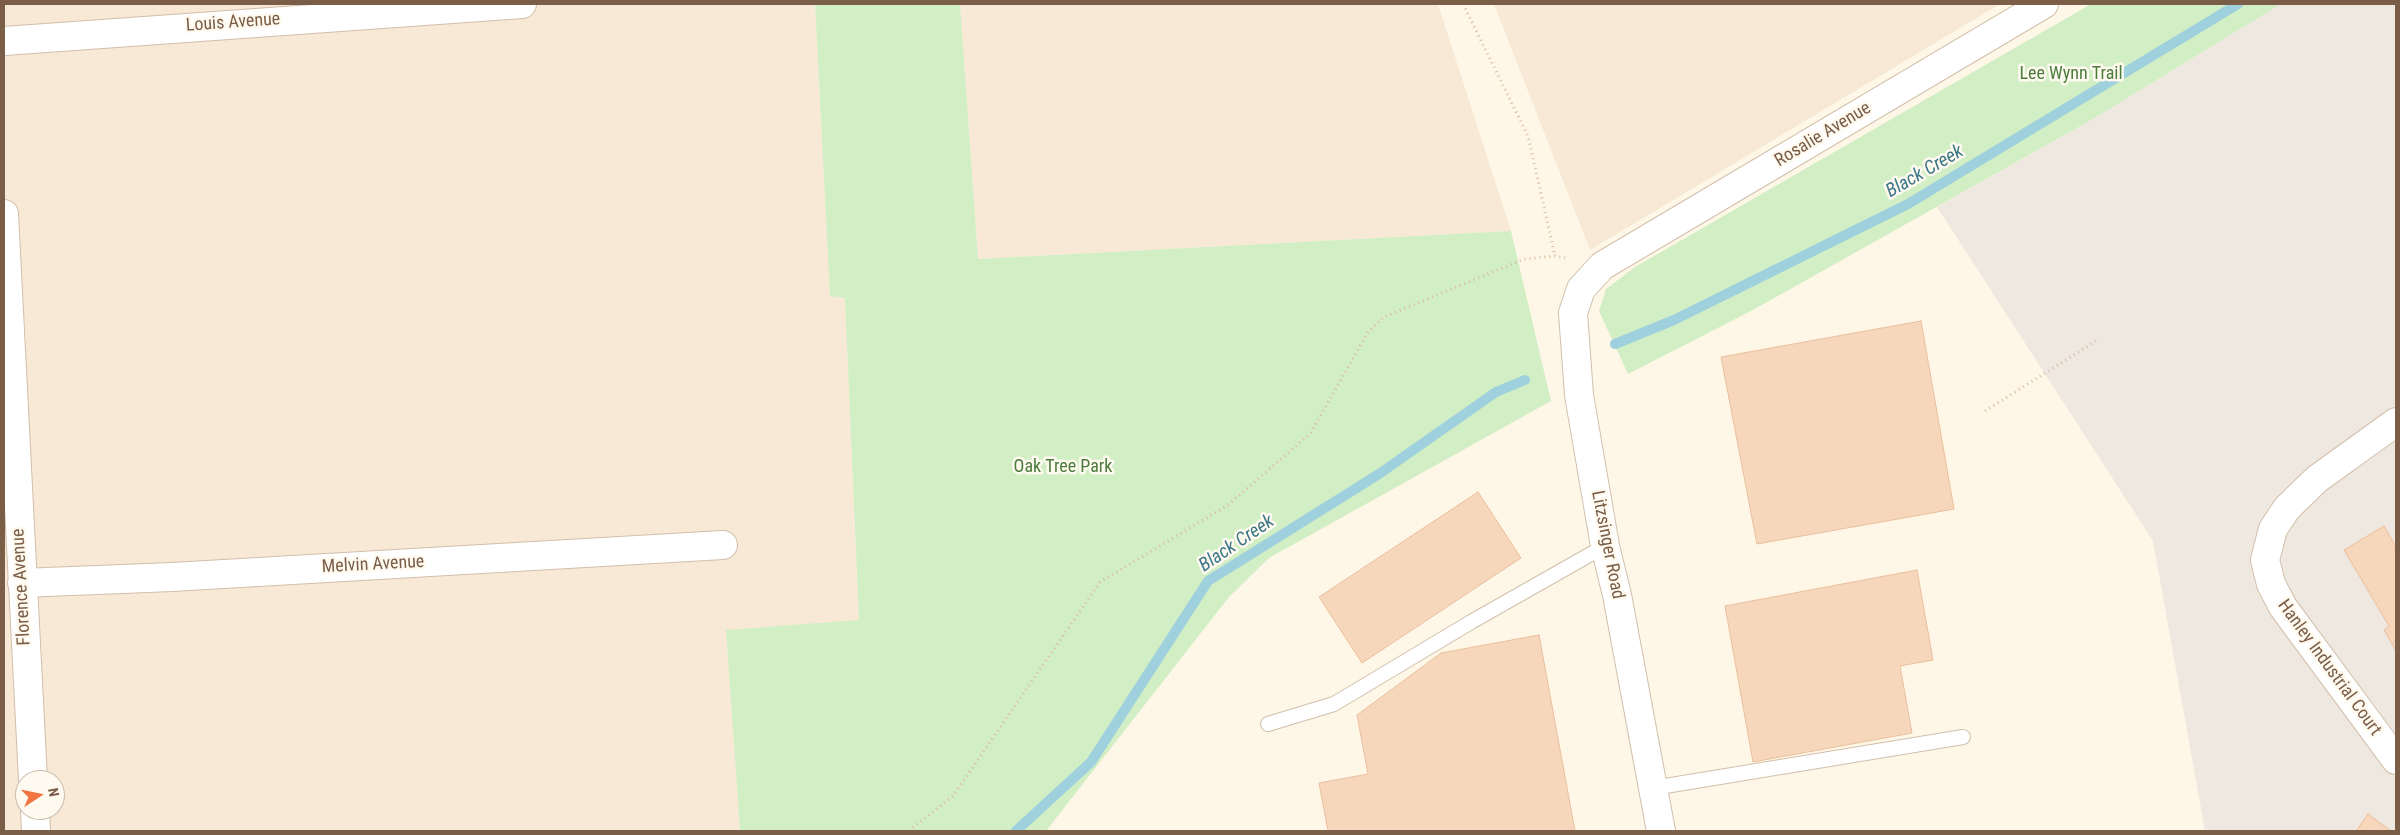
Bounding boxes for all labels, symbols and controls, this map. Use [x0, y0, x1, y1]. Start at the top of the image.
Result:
street label: Louis Avenue [185, 9, 281, 37]
park label: Lee Wynn Trail [2019, 63, 2123, 85]
street label: Rosalie Avenue [1771, 98, 1875, 172]
water label: Black Creek [1882, 141, 1968, 203]
park label: Oak Tree Park [1014, 456, 1112, 478]
street label: Litzsinger Road [1586, 489, 1628, 601]
water label: Black Creek [1195, 511, 1279, 577]
street label: Florence Avenue [8, 528, 36, 646]
street label: Melvin Avenue [321, 552, 425, 578]
street label: Hanley Industrial Court [2272, 596, 2386, 740]
north arrow [15, 770, 65, 820]
text: N [45, 787, 62, 798]

